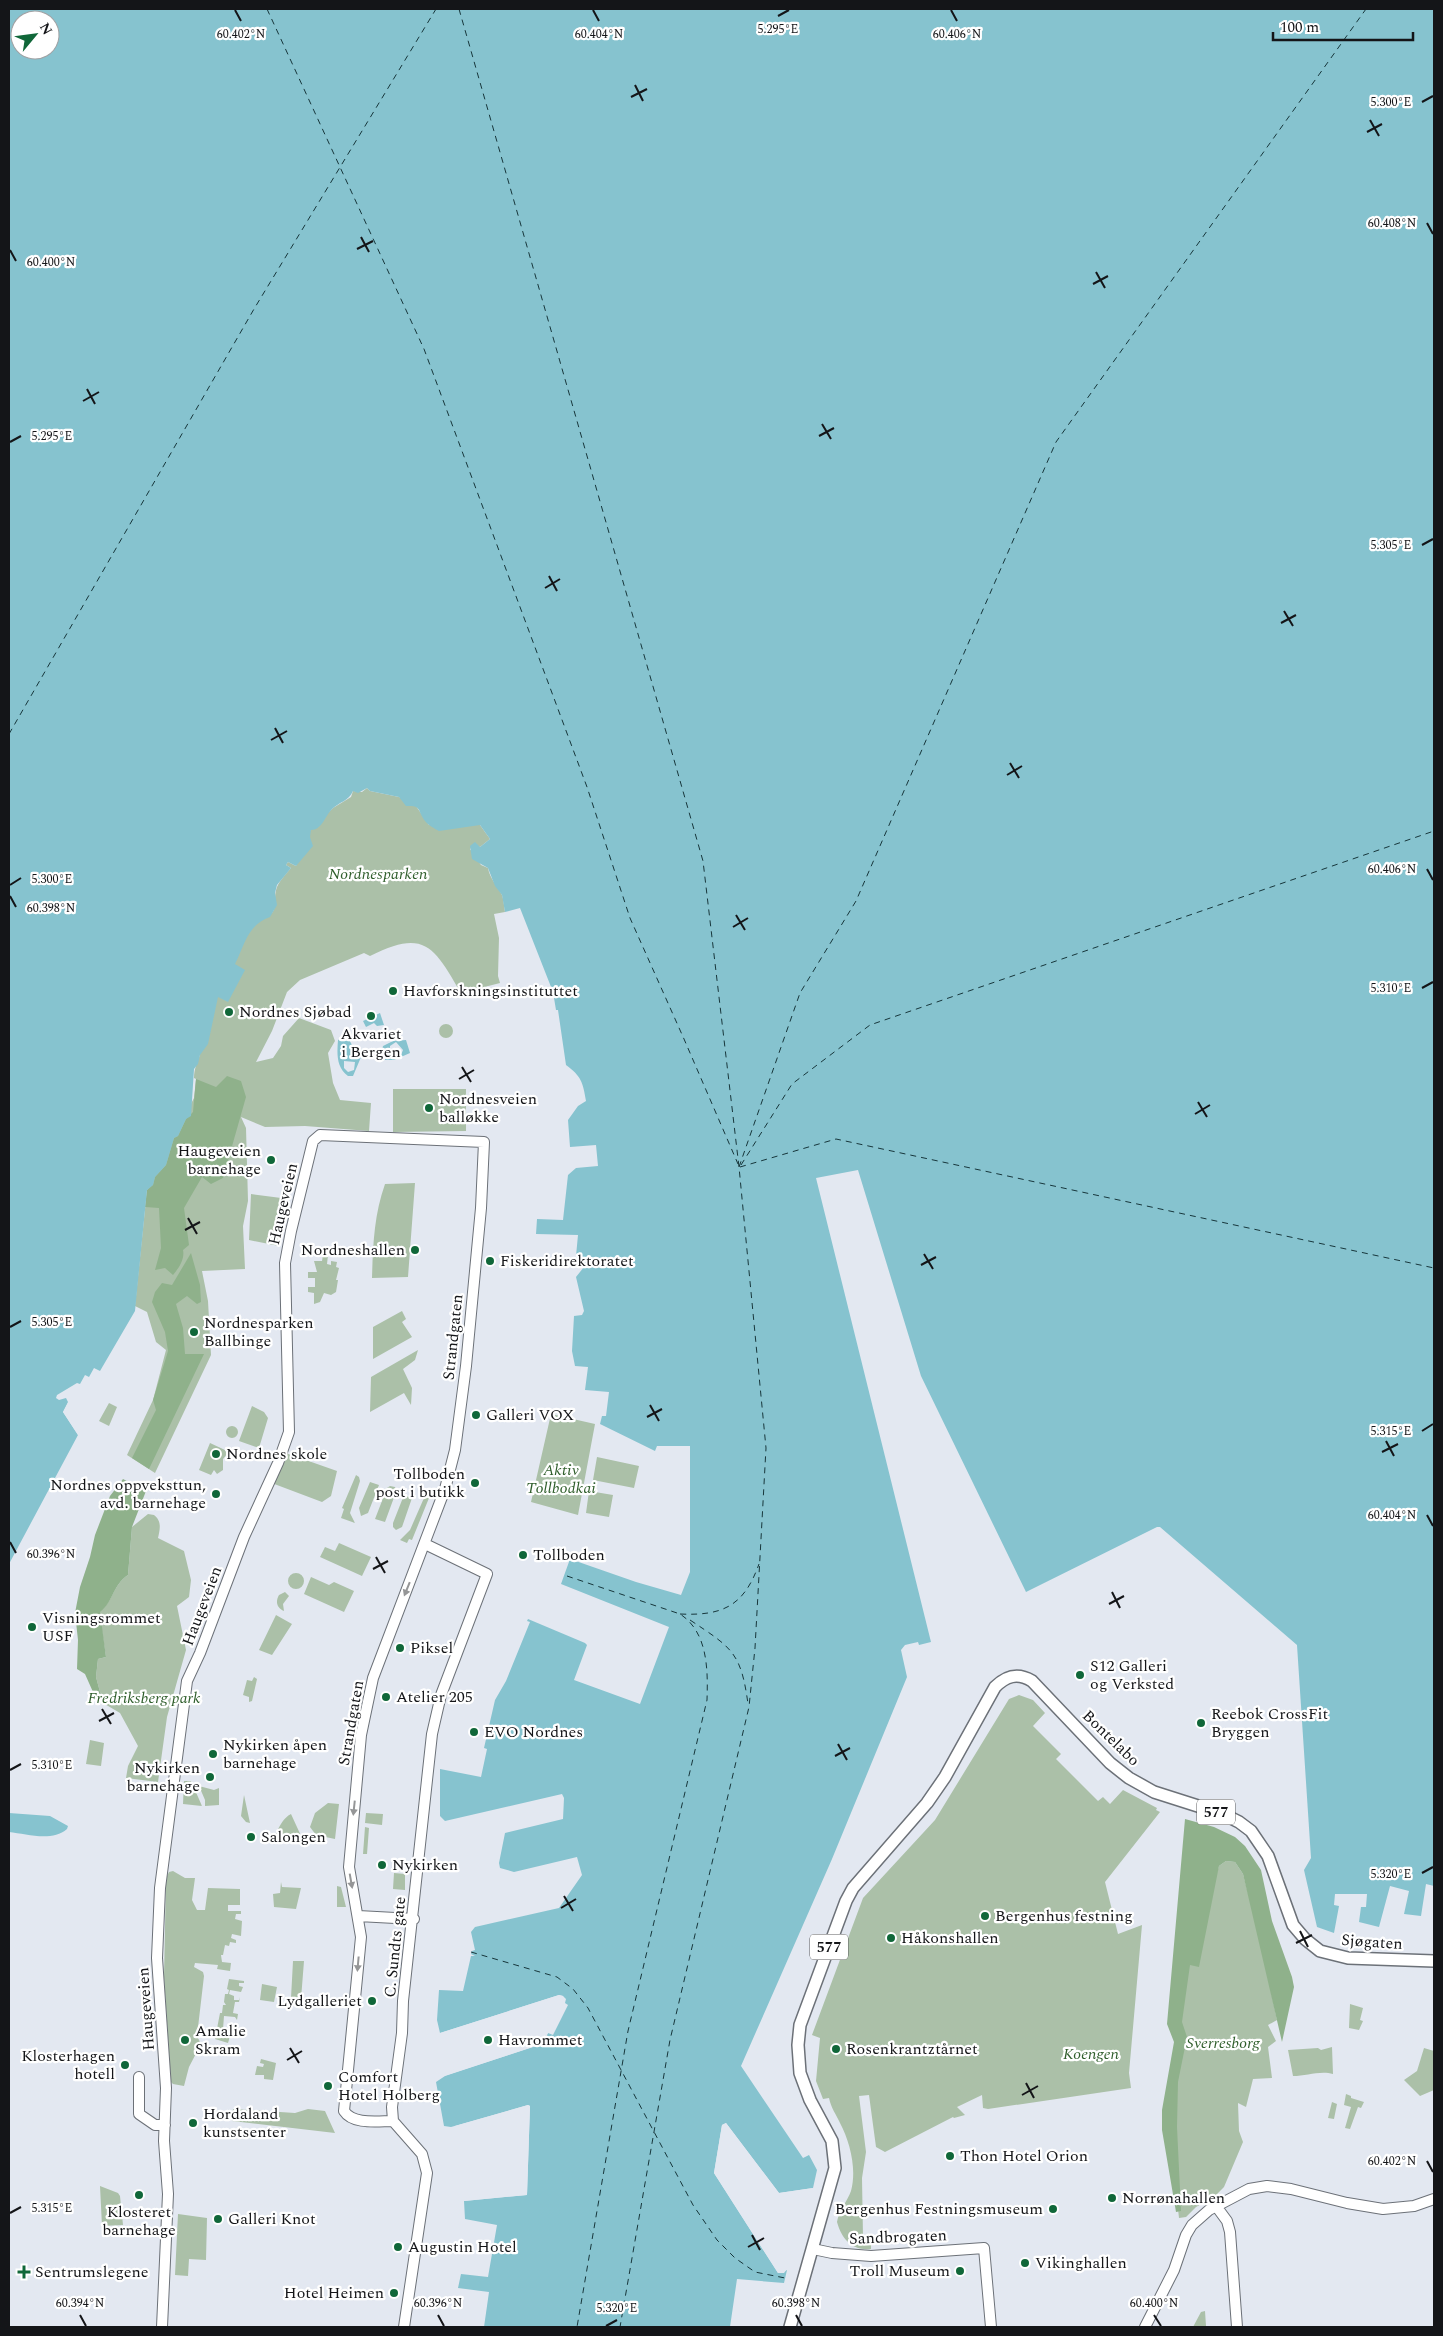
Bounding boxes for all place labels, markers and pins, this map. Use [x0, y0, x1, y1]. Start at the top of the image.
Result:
place label: Havforskningsinstituttet [403, 979, 578, 1003]
marker: Havforskningsinstituttet [387, 985, 399, 997]
place label: Nordnes Sjøbad [239, 1000, 352, 1024]
marker: Nordnes Sjøbad [223, 1006, 235, 1018]
marker: Akvariet i Bergen [365, 1010, 377, 1022]
place label: Akvariet i Bergen [340, 1022, 402, 1064]
place label: Nordnesveien balløkke [439, 1087, 537, 1129]
marker: Nordnesveien balløkke [423, 1102, 435, 1114]
place label: Haugeveien barnehage [177, 1139, 261, 1181]
marker: Haugeveien barnehage [265, 1154, 277, 1166]
place label: Nordneshallen [301, 1238, 405, 1262]
marker: Nordneshallen [409, 1244, 421, 1256]
place label: Fiskeridirektoratet [500, 1249, 634, 1273]
marker: Fiskeridirektoratet [484, 1255, 496, 1267]
place label: Nordnesparken Ballbinge [204, 1311, 314, 1353]
marker: Nordnesparken Ballbinge [188, 1326, 200, 1338]
place label: Galleri VOX [486, 1403, 574, 1427]
marker: Galleri VOX [470, 1409, 482, 1421]
place label: Nordnes skole [226, 1442, 327, 1466]
marker: Nordnes skole [210, 1448, 222, 1460]
place label: Tollboden post i butikk [375, 1462, 465, 1504]
place label: Nordnes oppveksttun, avd. barnehage [50, 1473, 206, 1515]
marker: Tollboden post i butikk [469, 1477, 481, 1489]
marker: Nordnes oppveksttun, avd. barnehage [210, 1488, 222, 1500]
place label: Tollboden [533, 1543, 605, 1567]
marker: Tollboden [517, 1549, 529, 1561]
place label: Visningsrommet USF [42, 1606, 161, 1648]
marker: Visningsrommet USF [26, 1621, 38, 1633]
place label: Piksel [410, 1636, 453, 1660]
marker: Piksel [394, 1642, 406, 1654]
place label: S12 Galleri og Verksted [1090, 1654, 1174, 1696]
marker: S12 Galleri og Verksted [1074, 1669, 1086, 1681]
place label: Atelier 205 [396, 1685, 473, 1709]
marker: Atelier 205 [380, 1691, 392, 1703]
place label: Reebok CrossFit Bryggen [1211, 1702, 1329, 1744]
marker: Reebok CrossFit Bryggen [1195, 1717, 1207, 1729]
place label: EVO Nordnes [484, 1720, 583, 1744]
marker: EVO Nordnes [468, 1726, 480, 1738]
place label: Nykirken åpen barnehage [223, 1733, 327, 1775]
marker: Nykirken åpen barnehage [207, 1748, 219, 1760]
place label: Nykirken barnehage [126, 1756, 200, 1798]
marker: Nykirken barnehage [204, 1771, 216, 1783]
place label: Salongen [261, 1825, 326, 1849]
marker: Salongen [245, 1831, 257, 1843]
place label: Nykirken [392, 1853, 458, 1877]
marker: Nykirken [376, 1859, 388, 1871]
place label: Bergenhus festning [995, 1904, 1133, 1928]
marker: Bergenhus festning [979, 1910, 991, 1922]
place label: Håkonshallen [901, 1926, 999, 1950]
marker: Håkonshallen [885, 1932, 897, 1944]
place label: Lydgalleriet [277, 1989, 362, 2013]
marker: Lydgalleriet [366, 1995, 378, 2007]
place label: Amalie Skram [195, 2019, 246, 2061]
place label: Havrommet [498, 2028, 583, 2052]
marker: Amalie Skram [179, 2034, 191, 2046]
marker: Havrommet [482, 2034, 494, 2046]
place label: Rosenkrantztårnet [846, 2037, 978, 2061]
marker: Rosenkrantztårnet [830, 2043, 842, 2055]
place label: Klosterhagen hotell [21, 2044, 115, 2086]
marker: Klosterhagen hotell [119, 2059, 131, 2071]
place label: Comfort Hotel Holberg [338, 2065, 440, 2107]
marker: Comfort Hotel Holberg [322, 2080, 334, 2092]
place label: Hordaland kunstsenter [203, 2102, 286, 2144]
marker: Hordaland kunstsenter [187, 2117, 199, 2129]
place label: Thon Hotel Orion [960, 2144, 1088, 2168]
marker: Thon Hotel Orion [944, 2150, 956, 2162]
place label: Norrønahallen [1122, 2186, 1225, 2210]
marker: Klosteret barnehage [133, 2189, 145, 2201]
marker: Norrønahallen [1106, 2192, 1118, 2204]
place label: Bergenhus Festningsmuseum [835, 2197, 1043, 2221]
place label: Klosteret barnehage [102, 2200, 176, 2242]
marker: Bergenhus Festningsmuseum [1047, 2203, 1059, 2215]
place label: Galleri Knot [228, 2207, 316, 2231]
marker: Galleri Knot [212, 2213, 224, 2225]
place label: Augustin Hotel [408, 2235, 517, 2259]
marker: Augustin Hotel [392, 2241, 404, 2253]
place label: Vikinghallen [1035, 2251, 1127, 2275]
marker: Vikinghallen [1019, 2257, 1031, 2269]
place label: Troll Museum [850, 2259, 950, 2283]
place label: Sentrumslegene [35, 2260, 149, 2284]
marker: Sentrumslegene [17, 2265, 31, 2279]
marker: Troll Museum [954, 2265, 966, 2277]
place label: Hotel Heimen [284, 2281, 384, 2305]
marker: Hotel Heimen [388, 2287, 400, 2299]

